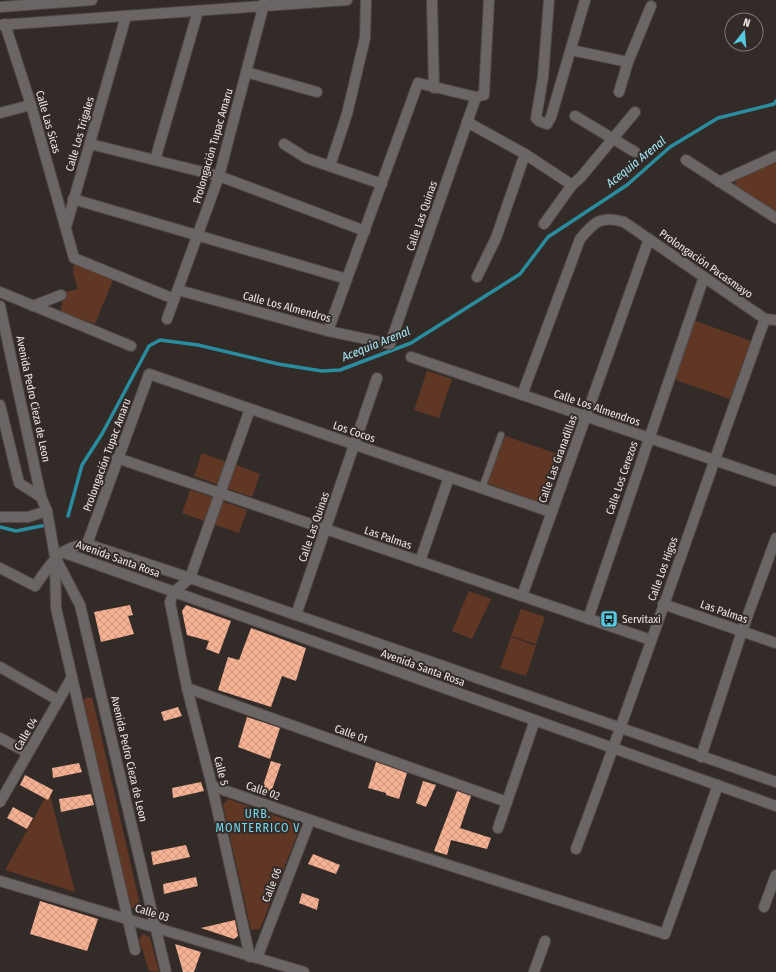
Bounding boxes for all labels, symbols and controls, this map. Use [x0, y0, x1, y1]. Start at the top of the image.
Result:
north arrow [724, 12, 764, 52]
text: N [742, 16, 752, 30]
street label: Prolongación Tupac Amaru [190, 87, 236, 205]
street label: Calle Las Sicas [33, 89, 63, 155]
street label: Calle Los Trigales [63, 95, 97, 173]
water label: Acequia Arenal [603, 134, 669, 191]
street label: Calle Las Quinas [404, 179, 440, 253]
street label: Prolongación Pacasmayo [657, 227, 755, 301]
street label: Calle Los Almendros [242, 289, 333, 325]
water label: Acequia Arenal [339, 324, 412, 364]
street label: Avenida Pedro Cieza de Leon [13, 335, 53, 463]
street label: Calle Los Almendros [552, 387, 642, 429]
street label: Prolongación Tupac Amaru [80, 397, 134, 513]
street label: Calle Las Granadillas [536, 413, 580, 505]
street label: Los Cocos [331, 419, 377, 445]
street label: Calle Los Cerezos [603, 439, 641, 516]
street label: Calle Las Quinas [296, 490, 332, 564]
street label: Las Palmas [363, 524, 414, 552]
street label: Calle Los Higos [645, 535, 681, 603]
street label: Avenida Santa Rosa [74, 538, 162, 580]
street label: Las Palmas [699, 598, 750, 626]
bus stop icon: Servitaxi [599, 609, 619, 629]
place label: Servitaxi [622, 613, 661, 626]
street label: Avenida Santa Rosa [379, 647, 467, 689]
street label: Avenida Pedro Cieza de Leon [108, 695, 150, 823]
street label: Calle 04 [11, 715, 41, 753]
street label: Calle 01 [333, 722, 369, 746]
street label: Calle 5 [211, 755, 231, 787]
street label: Calle 02 [244, 779, 282, 803]
district label: URB. MONTERRICO V [216, 807, 300, 835]
street label: Calle 06 [260, 865, 285, 904]
street label: Calle 03 [133, 902, 171, 924]

